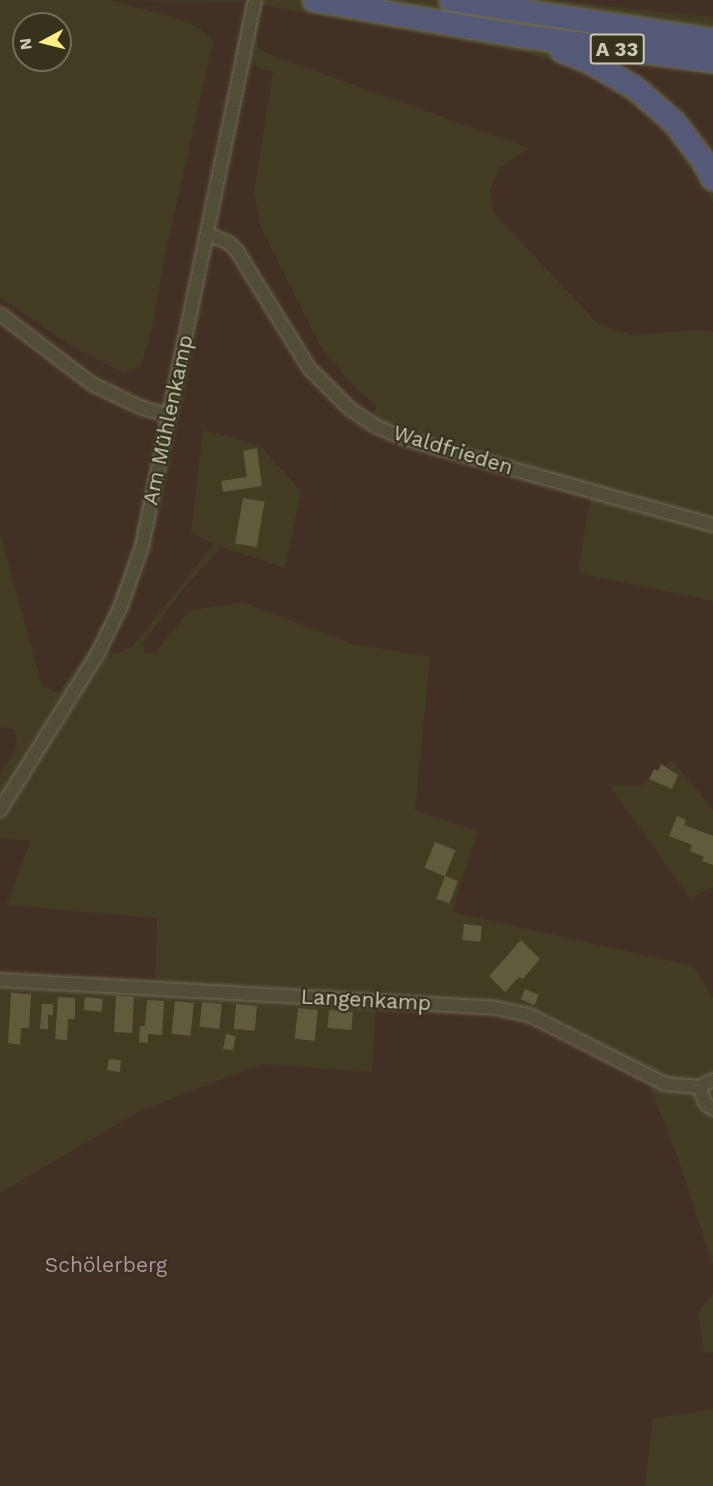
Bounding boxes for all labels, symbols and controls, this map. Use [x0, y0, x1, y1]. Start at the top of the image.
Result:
north arrow [12, 12, 72, 72]
road number: A 33 [588, 32, 646, 66]
text: N [15, 37, 36, 51]
street label: Am Mühlenkamp [138, 333, 198, 507]
street label: Waldfrieden [390, 420, 516, 480]
street label: Langenkamp [300, 984, 432, 1016]
park label: Schölerberg [45, 1252, 167, 1278]

